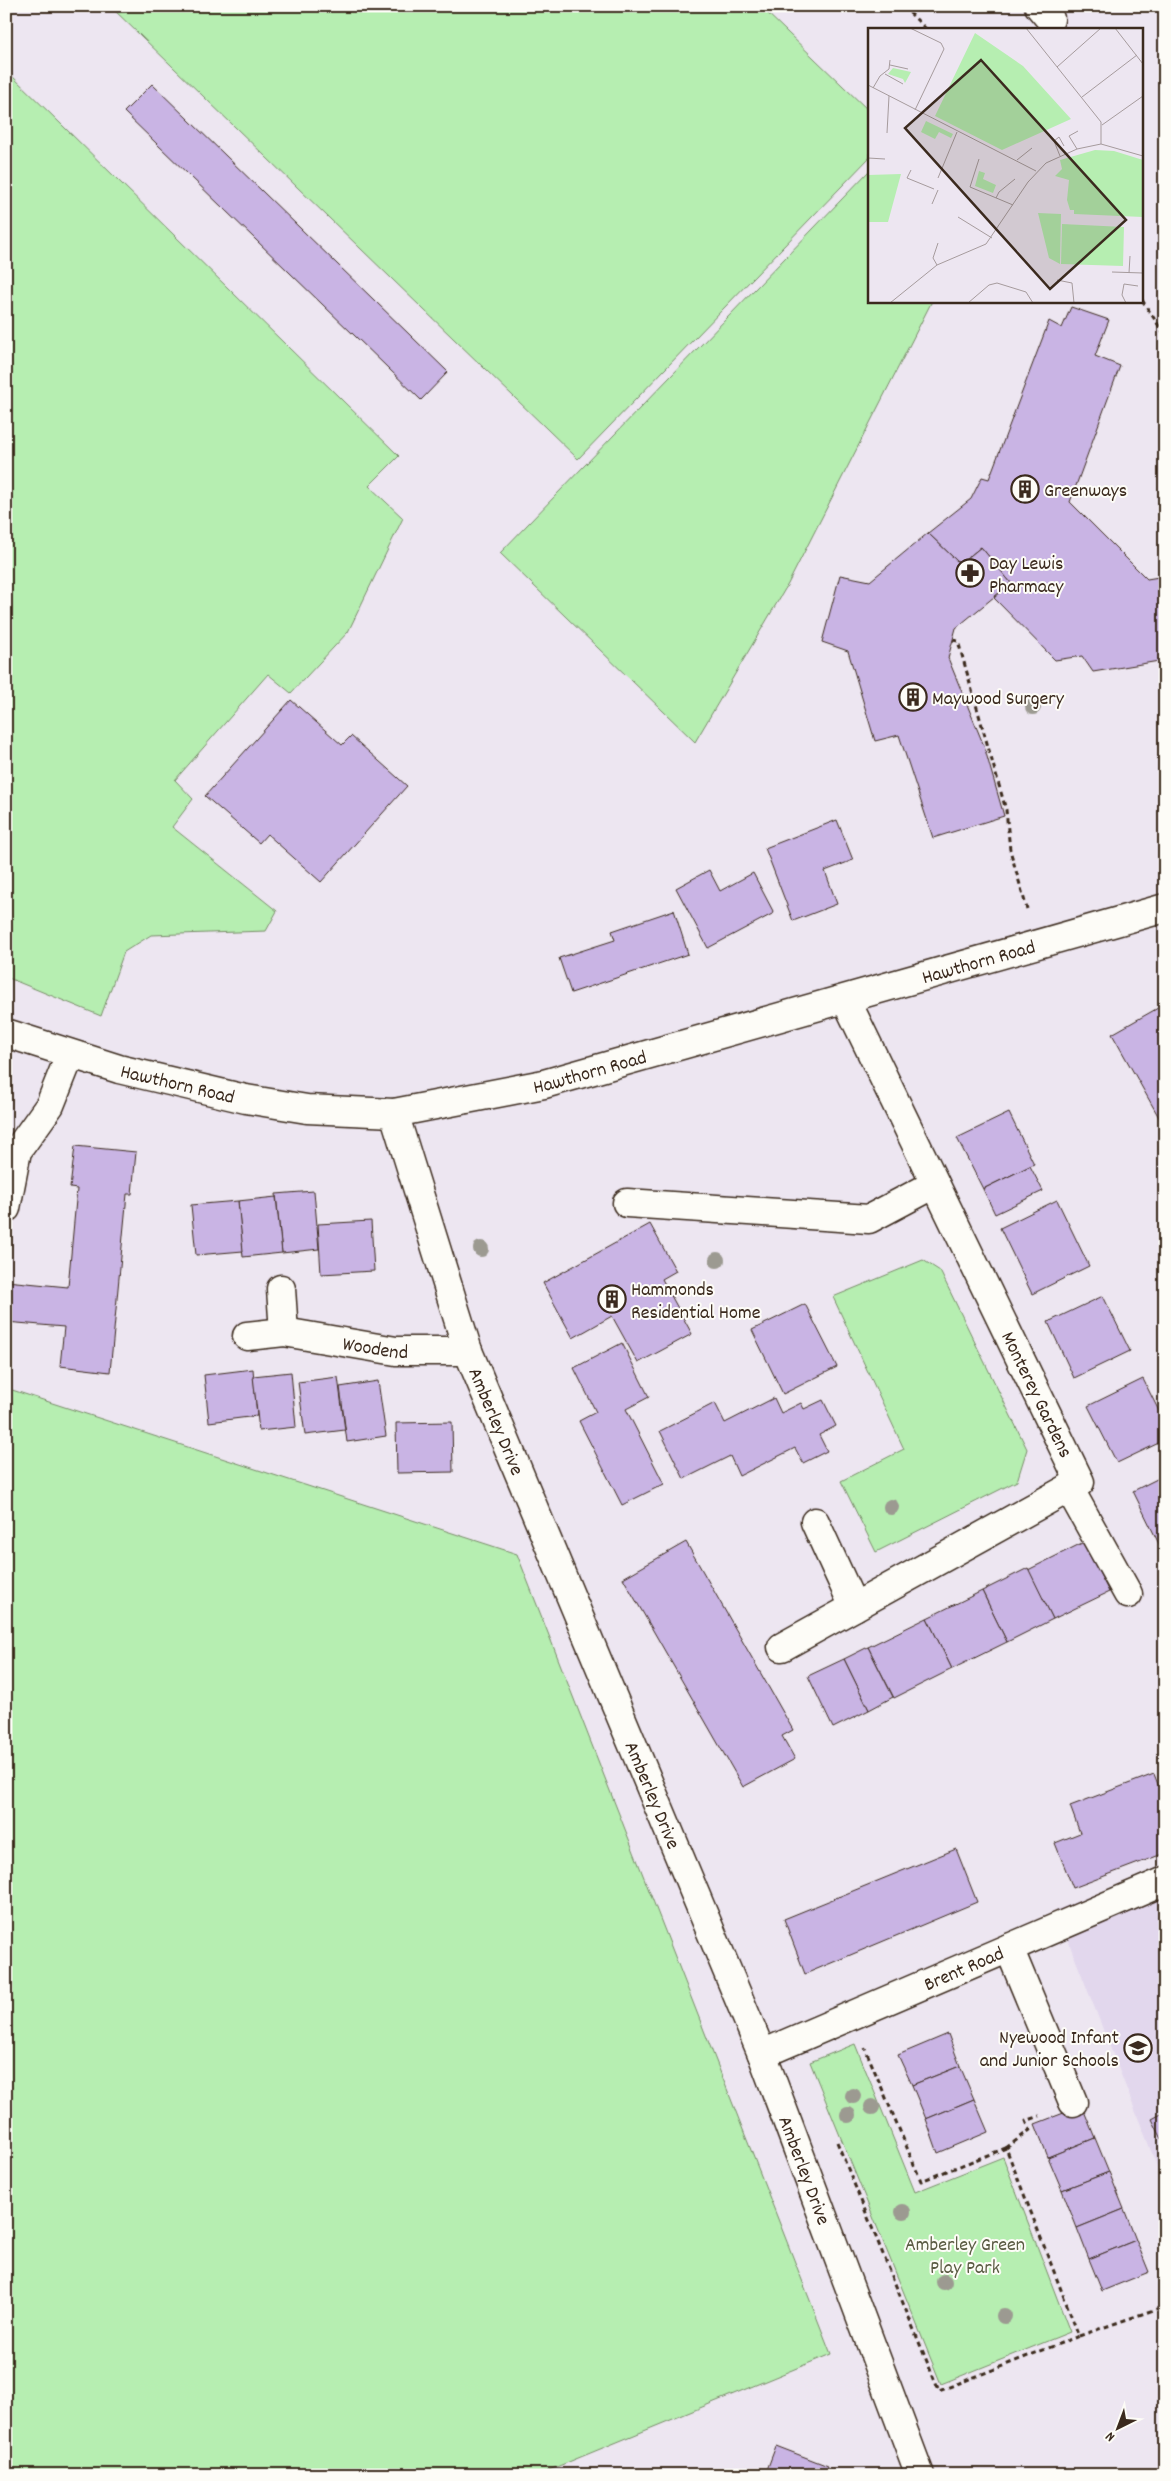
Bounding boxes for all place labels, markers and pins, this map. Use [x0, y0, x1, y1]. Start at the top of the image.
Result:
building icon: Greenways [1010, 474, 1040, 504]
place label: Greenways [1044, 478, 1127, 506]
place label: Day Lewis Pharmacy [989, 551, 1064, 602]
pharmacy icon: Day Lewis Pharmacy [955, 558, 985, 588]
building icon: Maywood Surgery [898, 682, 928, 712]
place label: Maywood Surgery [932, 686, 1065, 714]
place label: Hammonds Residential Home [631, 1277, 761, 1328]
building icon: Hammonds Residential Home [597, 1284, 627, 1314]
place label: Nyewood Infant and Junior Schools [980, 2025, 1119, 2076]
school or university icon: Nyewood Infant and Junior Schools [1123, 2033, 1153, 2063]

